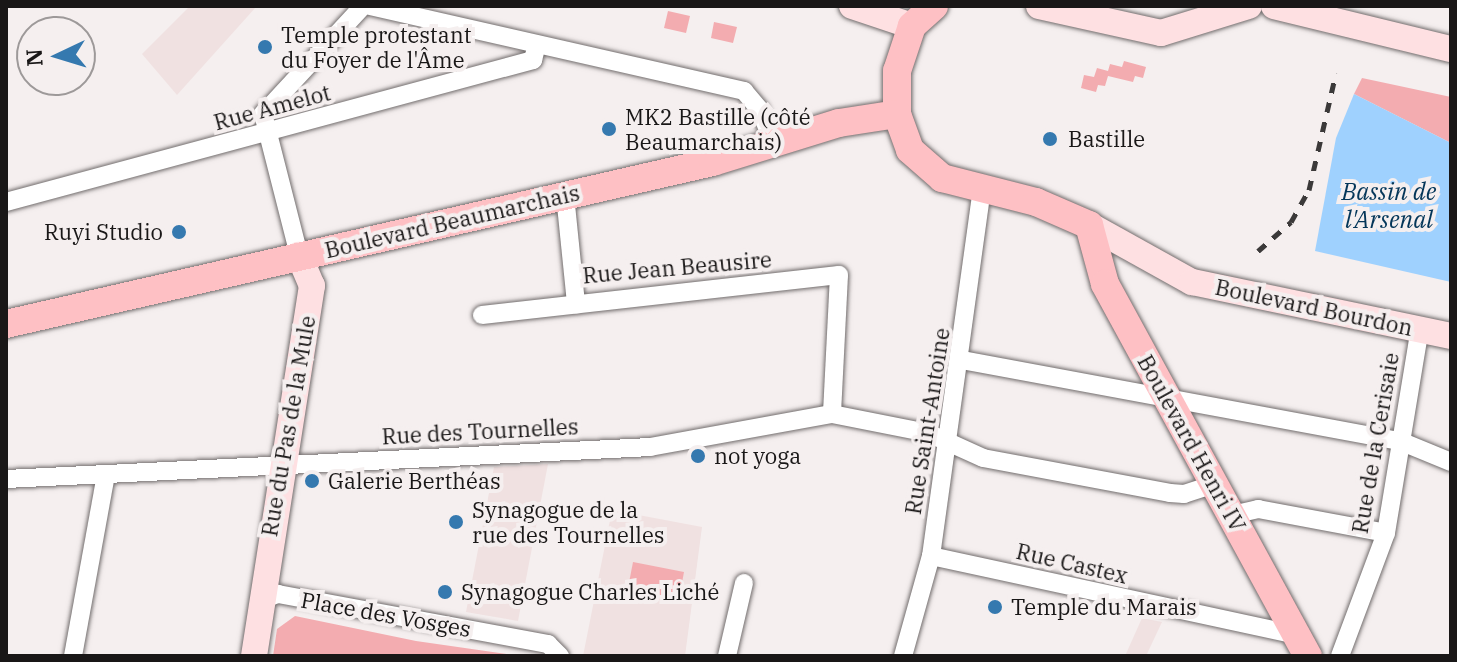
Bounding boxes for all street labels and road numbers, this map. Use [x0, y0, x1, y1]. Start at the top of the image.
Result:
street label: Rue Amelot [211, 79, 333, 135]
street label: Boulevard Beaumarchais [322, 179, 582, 263]
street label: Rue Jean Beausire [581, 246, 773, 288]
street label: Boulevard Bourdon [1213, 273, 1415, 341]
street label: Rue du Pas de la Mule [256, 314, 320, 538]
street label: Rue Saint-Antoine [899, 326, 955, 516]
street label: Boulevard Henri IV [1132, 350, 1252, 536]
street label: Rue de la Cerisaie [1346, 351, 1404, 535]
street label: Rue des Tournelles [381, 413, 579, 449]
street label: Rue Castex [1014, 537, 1130, 589]
street label: Place des Vosges [299, 586, 473, 642]

